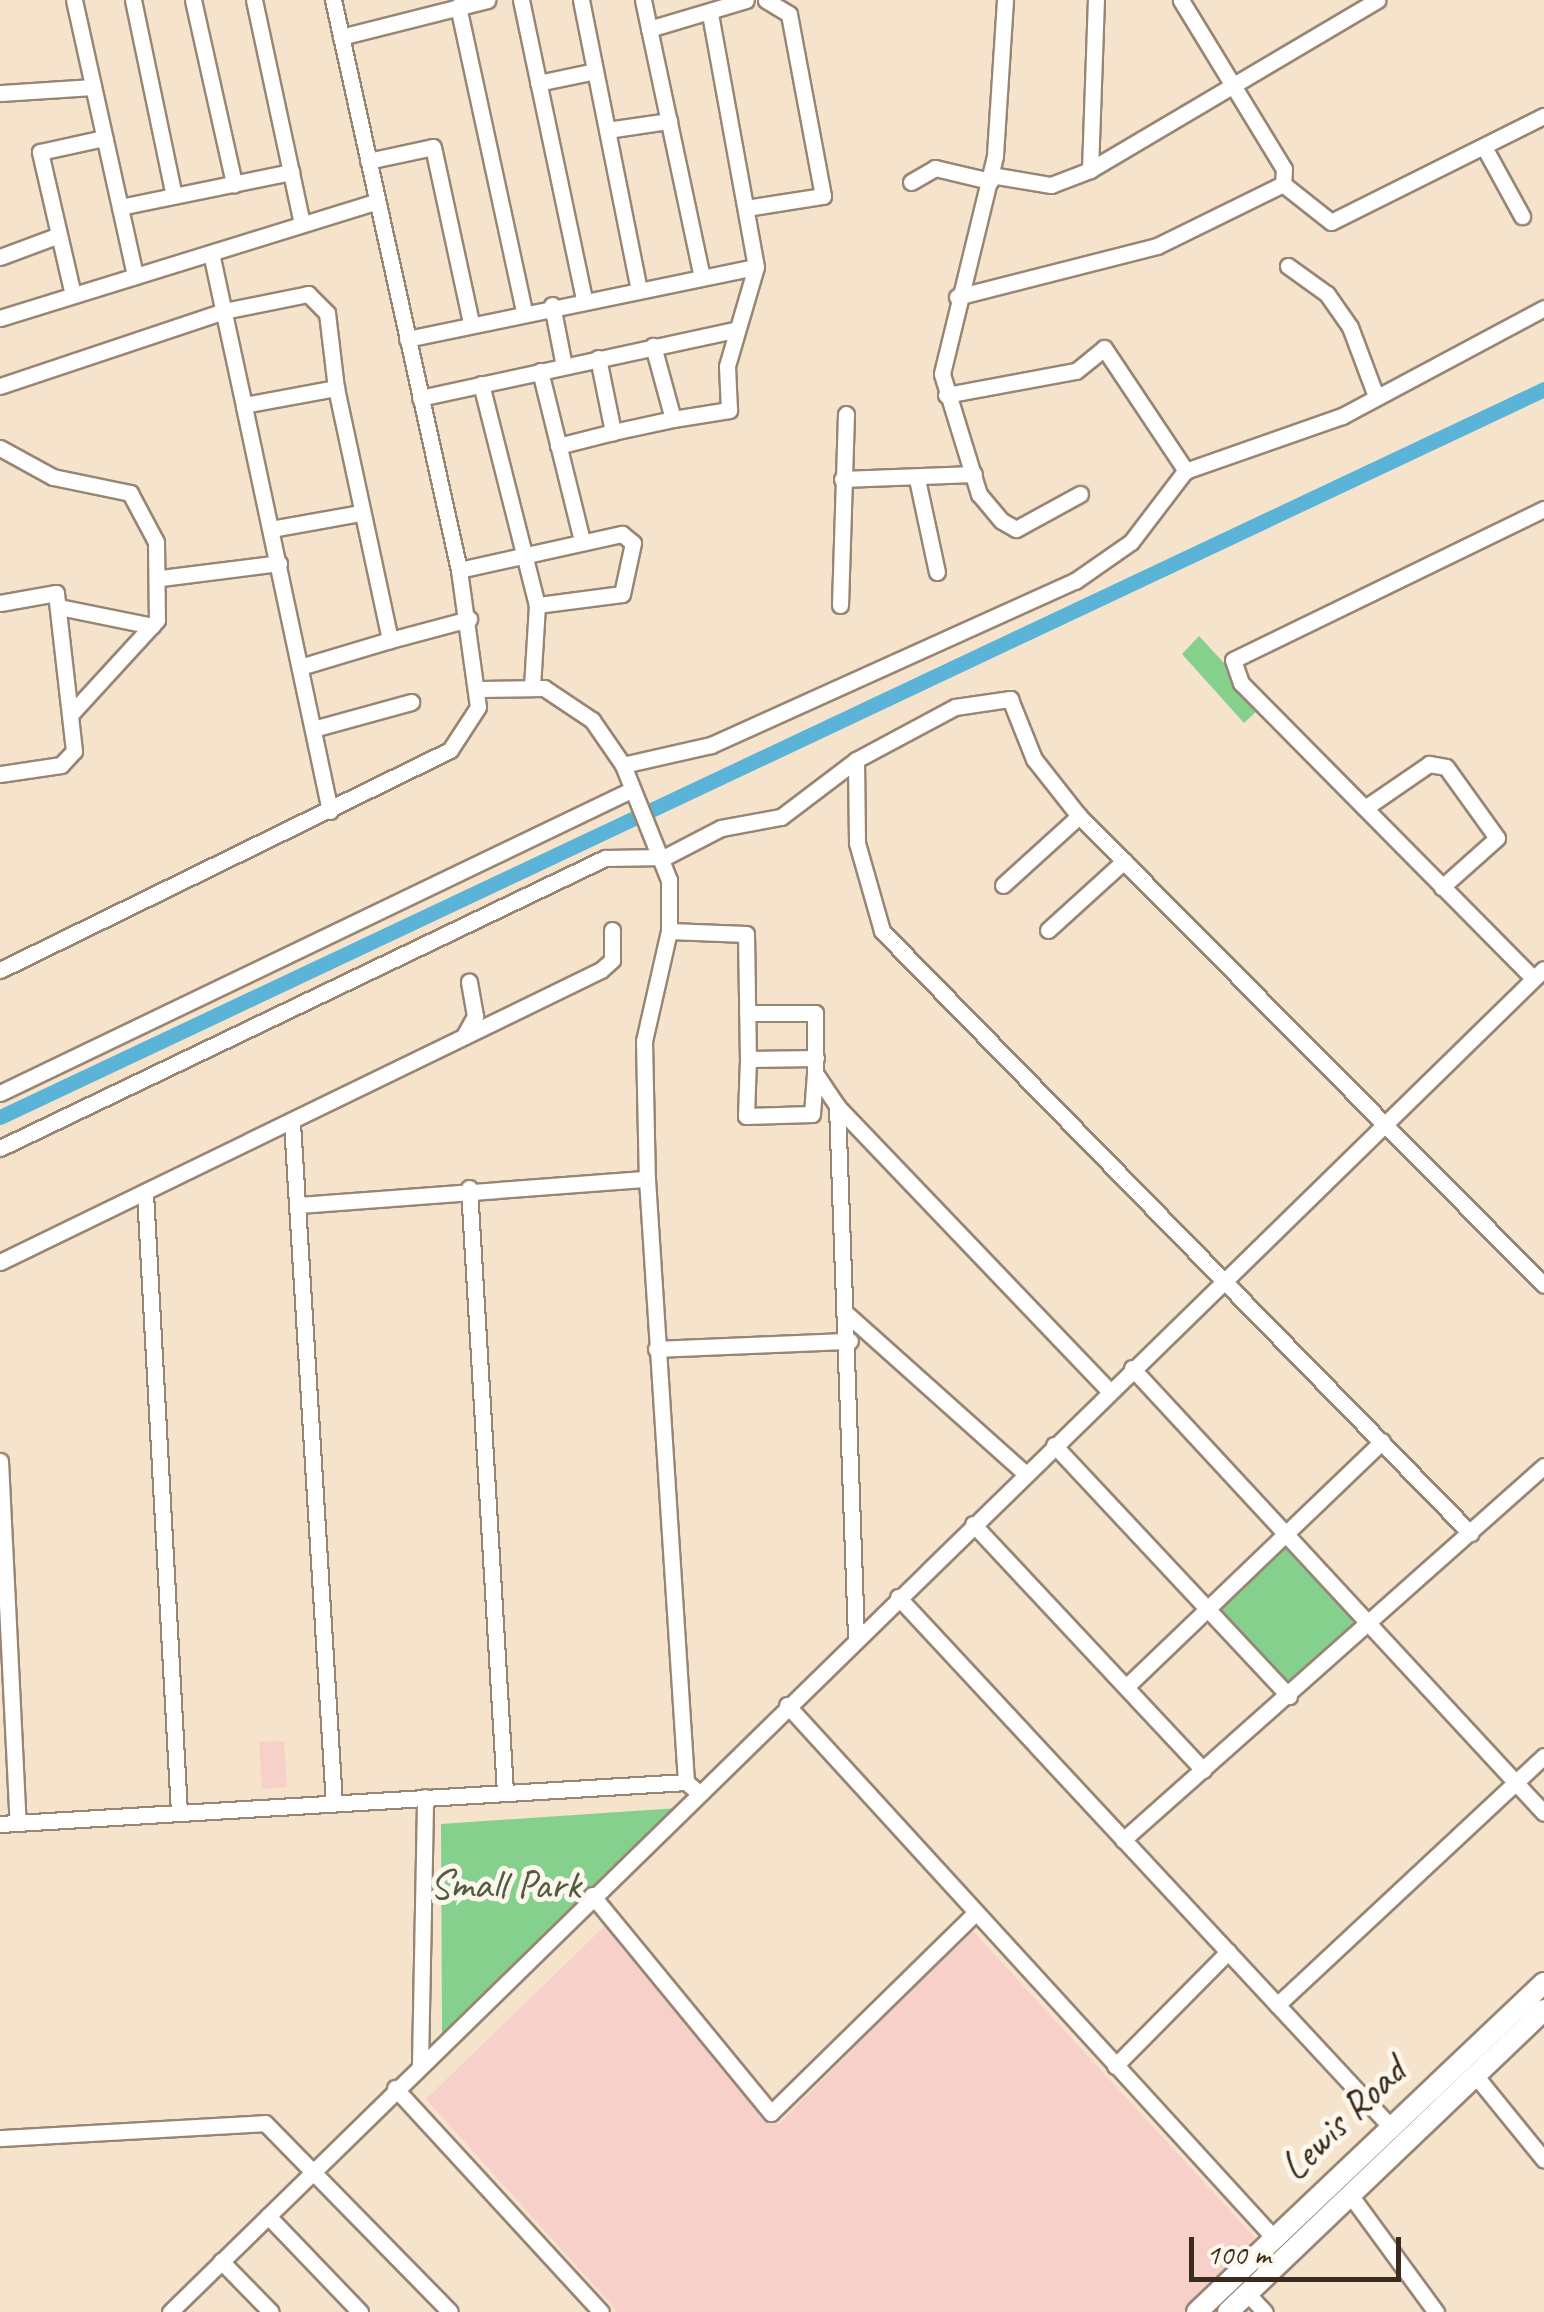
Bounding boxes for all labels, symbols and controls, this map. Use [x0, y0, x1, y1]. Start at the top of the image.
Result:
park label: Small Park [428, 1860, 582, 1910]
street label: Lewis Road [1269, 2047, 1417, 2191]
scale bar [1194, 2217, 1406, 2279]
text: 100 m [1206, 2235, 1271, 2273]

